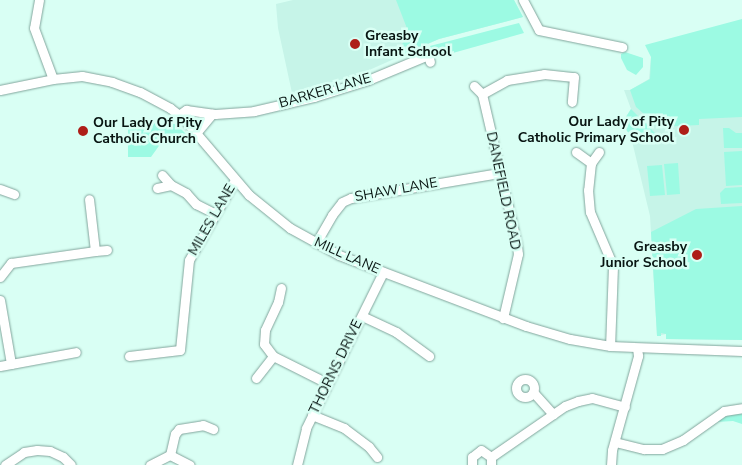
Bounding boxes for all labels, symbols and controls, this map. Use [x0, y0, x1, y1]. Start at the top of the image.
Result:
place label: Greasby Infant School [365, 28, 451, 60]
marker: Greasby Infant School [349, 38, 361, 50]
street label: BARKER LANE [277, 70, 373, 112]
place label: Our Lady of Pity Catholic Primary School [518, 114, 674, 146]
place label: Our Lady Of Pity Catholic Church [93, 115, 202, 148]
marker: Our Lady of Pity Catholic Primary School [678, 124, 690, 136]
marker: Our Lady Of Pity Catholic Church [77, 125, 89, 137]
street label: DANEFIELD ROAD [482, 130, 524, 252]
street label: SHAW LANE [353, 174, 439, 206]
street label: MILES LANE [185, 181, 239, 259]
street label: MILL LANE [311, 234, 383, 278]
place label: Greasby Junior School [601, 239, 687, 272]
marker: Greasby Junior School [691, 249, 703, 261]
street label: THORNS DRIVE [306, 317, 366, 417]

